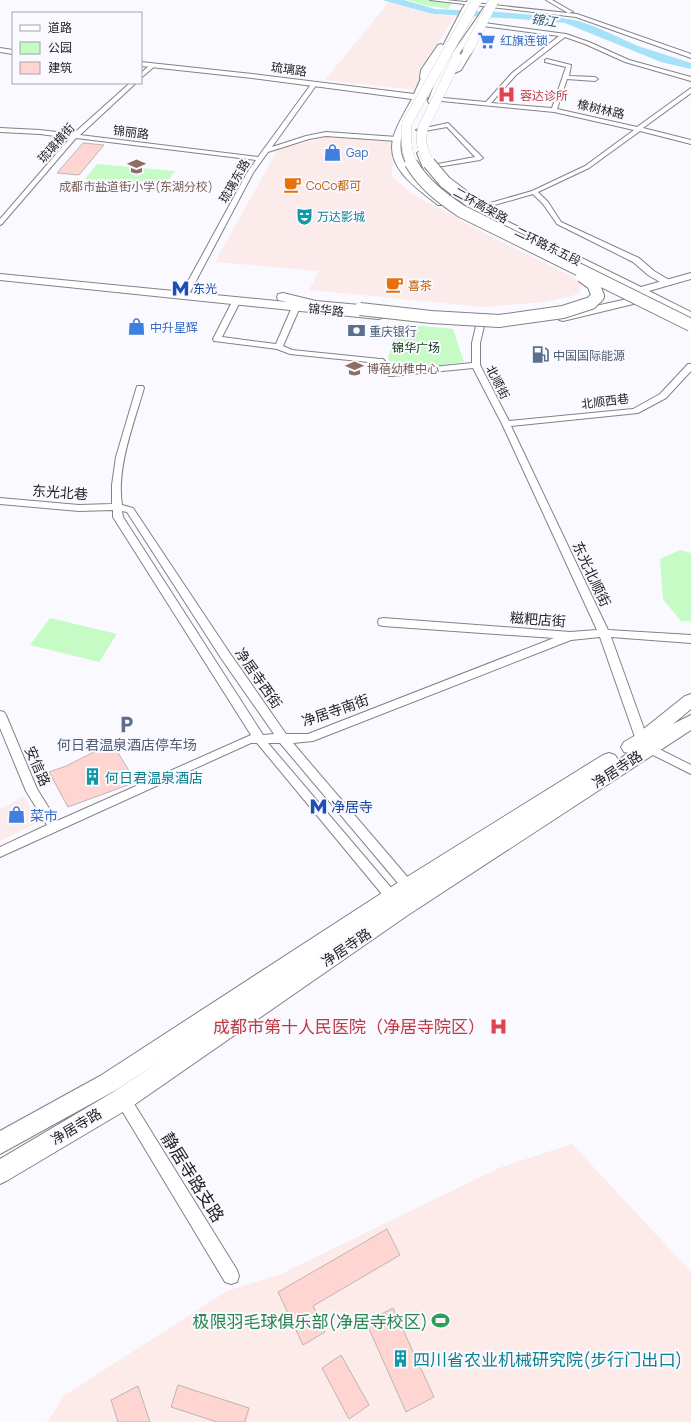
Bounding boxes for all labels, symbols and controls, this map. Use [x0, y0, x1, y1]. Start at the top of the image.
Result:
water label: 锦江 [530, 9, 560, 31]
legend [12, 12, 142, 84]
text: 道路 [48, 19, 72, 36]
supermarket icon: 红旗连锁 [477, 30, 497, 50]
place label: 红旗连锁 [500, 32, 548, 49]
text: 公园 [48, 39, 72, 56]
street label: 琉璃路 [270, 58, 308, 80]
text: 建筑 [48, 59, 72, 76]
hospital icon: 蓉达诊所 [497, 85, 517, 105]
place label: 蓉达诊所 [520, 87, 568, 104]
street label: 橡树林路 [576, 95, 626, 123]
street label: 琉璃横街 [34, 119, 78, 167]
street label: 锦丽路 [112, 121, 150, 143]
shop icon: Gap [323, 142, 343, 162]
place label: Gap [346, 144, 368, 161]
street label: 琉璃东路 [215, 156, 253, 206]
school or university icon: 成都市盐道街小学(东湖分校) [126, 157, 146, 177]
cafe icon: CoCo都可 [283, 175, 303, 195]
place label: CoCo都可 [306, 177, 361, 194]
place label: 成都市盐道街小学(东湖分校) [59, 178, 213, 195]
street label: 二环高架路 [451, 183, 511, 227]
theatre icon: 万达影城 [294, 206, 314, 226]
place label: 万达影城 [317, 208, 365, 225]
street label: 二环路东五段 [512, 223, 584, 269]
cafe icon: 喜茶 [385, 275, 405, 295]
place label: 喜茶 [408, 277, 432, 294]
metro station icon: 东光 [170, 278, 190, 298]
place label: 东光 [193, 280, 217, 297]
street label: 锦华路 [307, 300, 345, 320]
shop icon: 中升星辉 [127, 317, 147, 337]
place label: 中升星辉 [150, 319, 198, 336]
bank icon: 重庆银行 [346, 321, 366, 341]
place label: 重庆银行 [369, 323, 417, 340]
park label: 锦华广场 [392, 339, 440, 356]
fuel station icon: 中国国际能源 [530, 345, 550, 365]
place label: 中国国际能源 [553, 347, 625, 364]
school or university icon: 博蓓幼稚中心 [344, 358, 364, 378]
place label: 博蓓幼稚中心 [367, 360, 439, 377]
street label: 北顺街 [482, 362, 514, 402]
street label: 北顺西巷 [580, 390, 630, 412]
street label: 东光北巷 [31, 481, 89, 503]
street label: 东光北顺街 [569, 538, 615, 610]
street label: 糍粑店街 [509, 608, 567, 630]
street label: 净居寺西街 [231, 644, 287, 712]
street label: 净居寺南街 [299, 690, 371, 730]
parking icon: 何日君温泉酒店停车场 [117, 714, 137, 734]
place label: 何日君温泉酒店停车场 [57, 735, 197, 754]
street label: 安信路 [21, 743, 55, 789]
street label: 净居寺路 [588, 746, 646, 792]
building icon: 何日君温泉酒店 [82, 767, 102, 787]
place label: 何日君温泉酒店 [105, 768, 203, 787]
metro station icon: 净居寺 [308, 796, 328, 816]
place label: 净居寺 [331, 797, 373, 816]
shop icon: 菜市 [7, 805, 27, 825]
place label: 菜市 [30, 806, 58, 825]
street label: 净居寺路 [317, 923, 375, 971]
place label: 成都市第十人民医院（净居寺院区） [213, 1015, 485, 1038]
hospital icon: 成都市第十人民医院（净居寺院区） [488, 1016, 508, 1036]
street label: 净居寺路 [47, 1103, 105, 1149]
street label: 静居寺路支路 [156, 1128, 230, 1226]
place label: 极限羽毛球俱乐部(净居寺校区) [193, 1310, 428, 1333]
sports icon: 极限羽毛球俱乐部(净居寺校区) [431, 1311, 451, 1331]
place label: 四川省农业机械研究院(步行门出口) [413, 1348, 682, 1371]
building icon: 四川省农业机械研究院(步行门出口) [390, 1349, 410, 1369]

